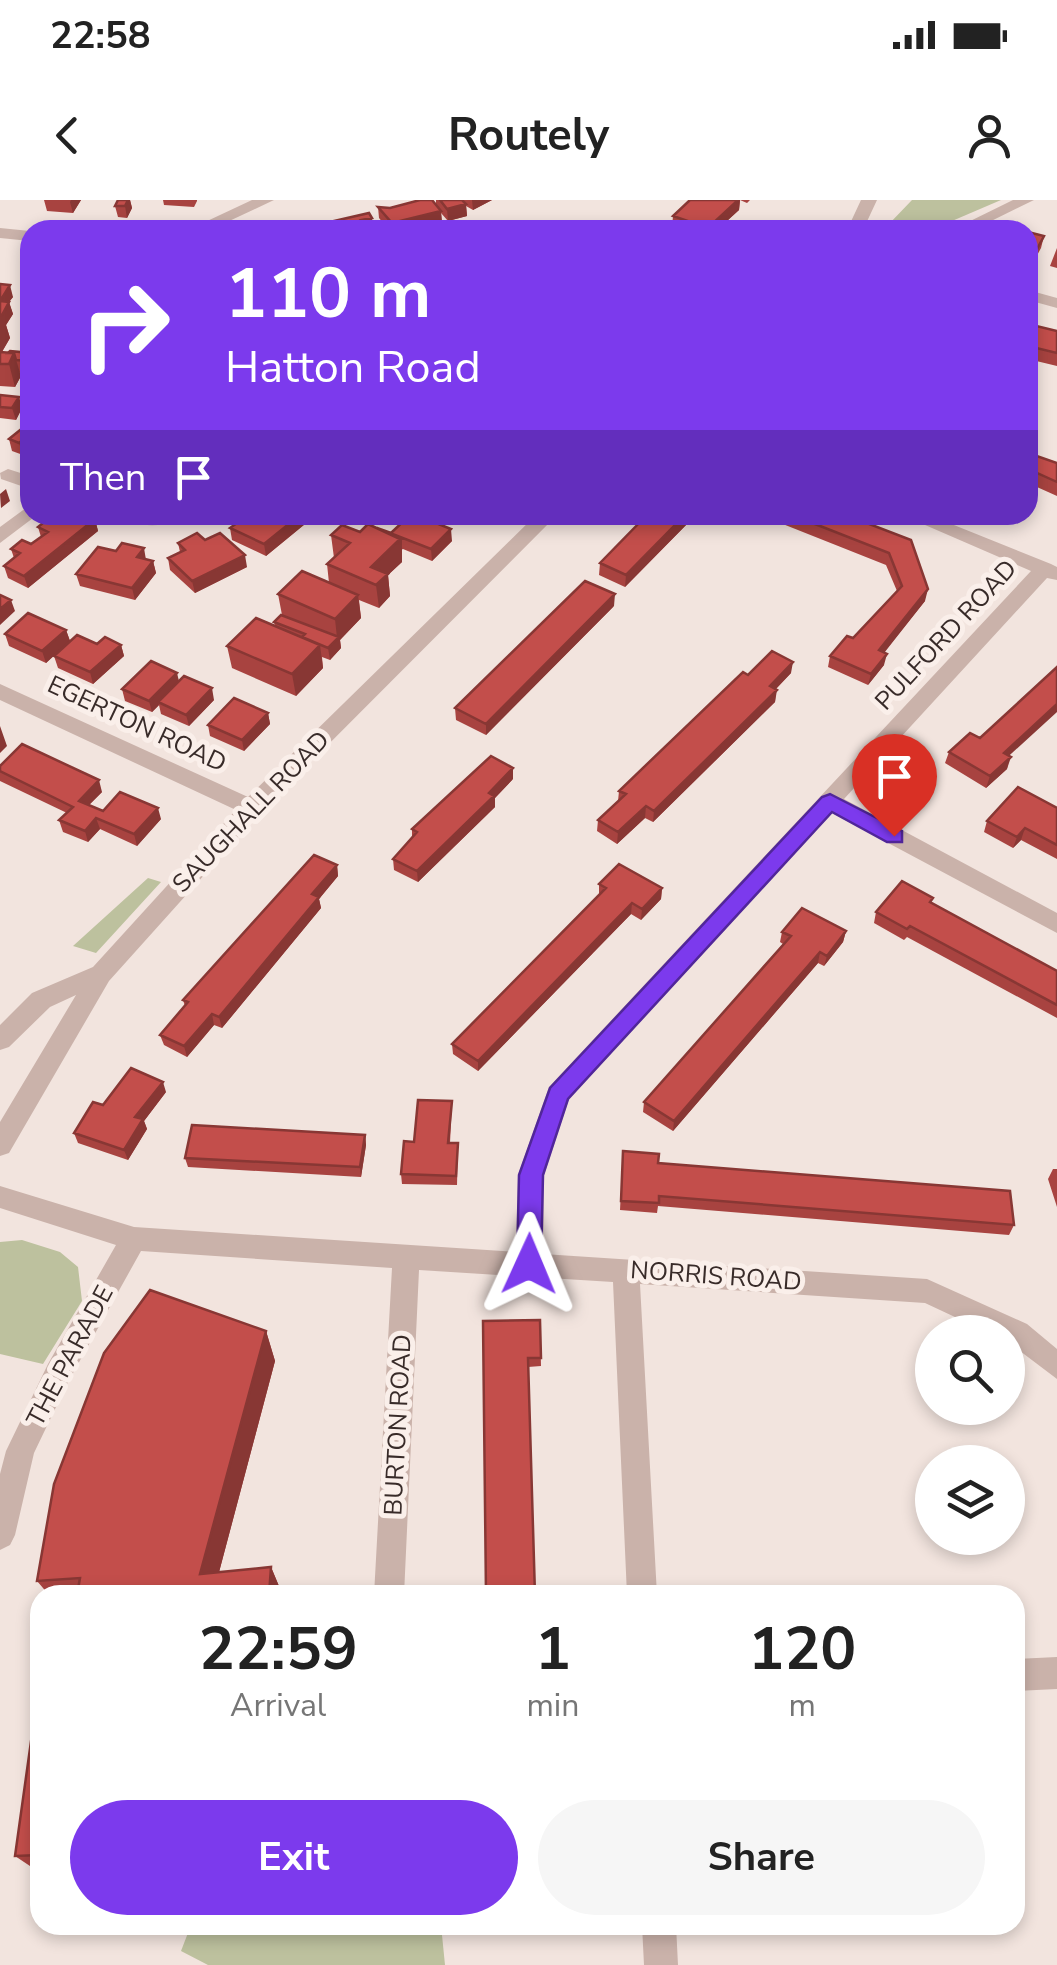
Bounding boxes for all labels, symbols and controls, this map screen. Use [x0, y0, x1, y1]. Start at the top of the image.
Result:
text: 22:58 [50, 10, 151, 61]
text: Routely [448, 105, 609, 166]
icon: back [40, 108, 95, 163]
icon: person [962, 108, 1017, 163]
text: 110 m [225, 246, 431, 342]
icon: right [60, 260, 190, 390]
text: Hatton Road [225, 337, 481, 398]
icon: arrive [166, 450, 221, 505]
text: Then [60, 452, 146, 503]
street label: PULFORD ROAD [867, 552, 1025, 718]
street label: EGERTON ROAD [42, 668, 232, 780]
street label: SAUGHALL ROAD [165, 724, 337, 900]
pin [852, 734, 937, 837]
icon: arrive [867, 749, 922, 804]
position arrow [477, 1212, 581, 1316]
street label: NORRIS ROAD [629, 1253, 803, 1299]
street label: THE PARADE [19, 1280, 121, 1432]
map controls [915, 1315, 1025, 1555]
button: search [915, 1315, 1025, 1425]
street label: BURTON ROAD [376, 1333, 420, 1517]
button: layers [915, 1445, 1025, 1555]
text: 22:59 [199, 1608, 358, 1690]
text: 1 [535, 1608, 571, 1690]
text: 120 [748, 1608, 856, 1690]
text: Arrival [230, 1684, 326, 1727]
text: min [526, 1684, 579, 1727]
text: m [788, 1684, 816, 1727]
button: Exit [70, 1800, 518, 1915]
button: Share [538, 1800, 985, 1915]

